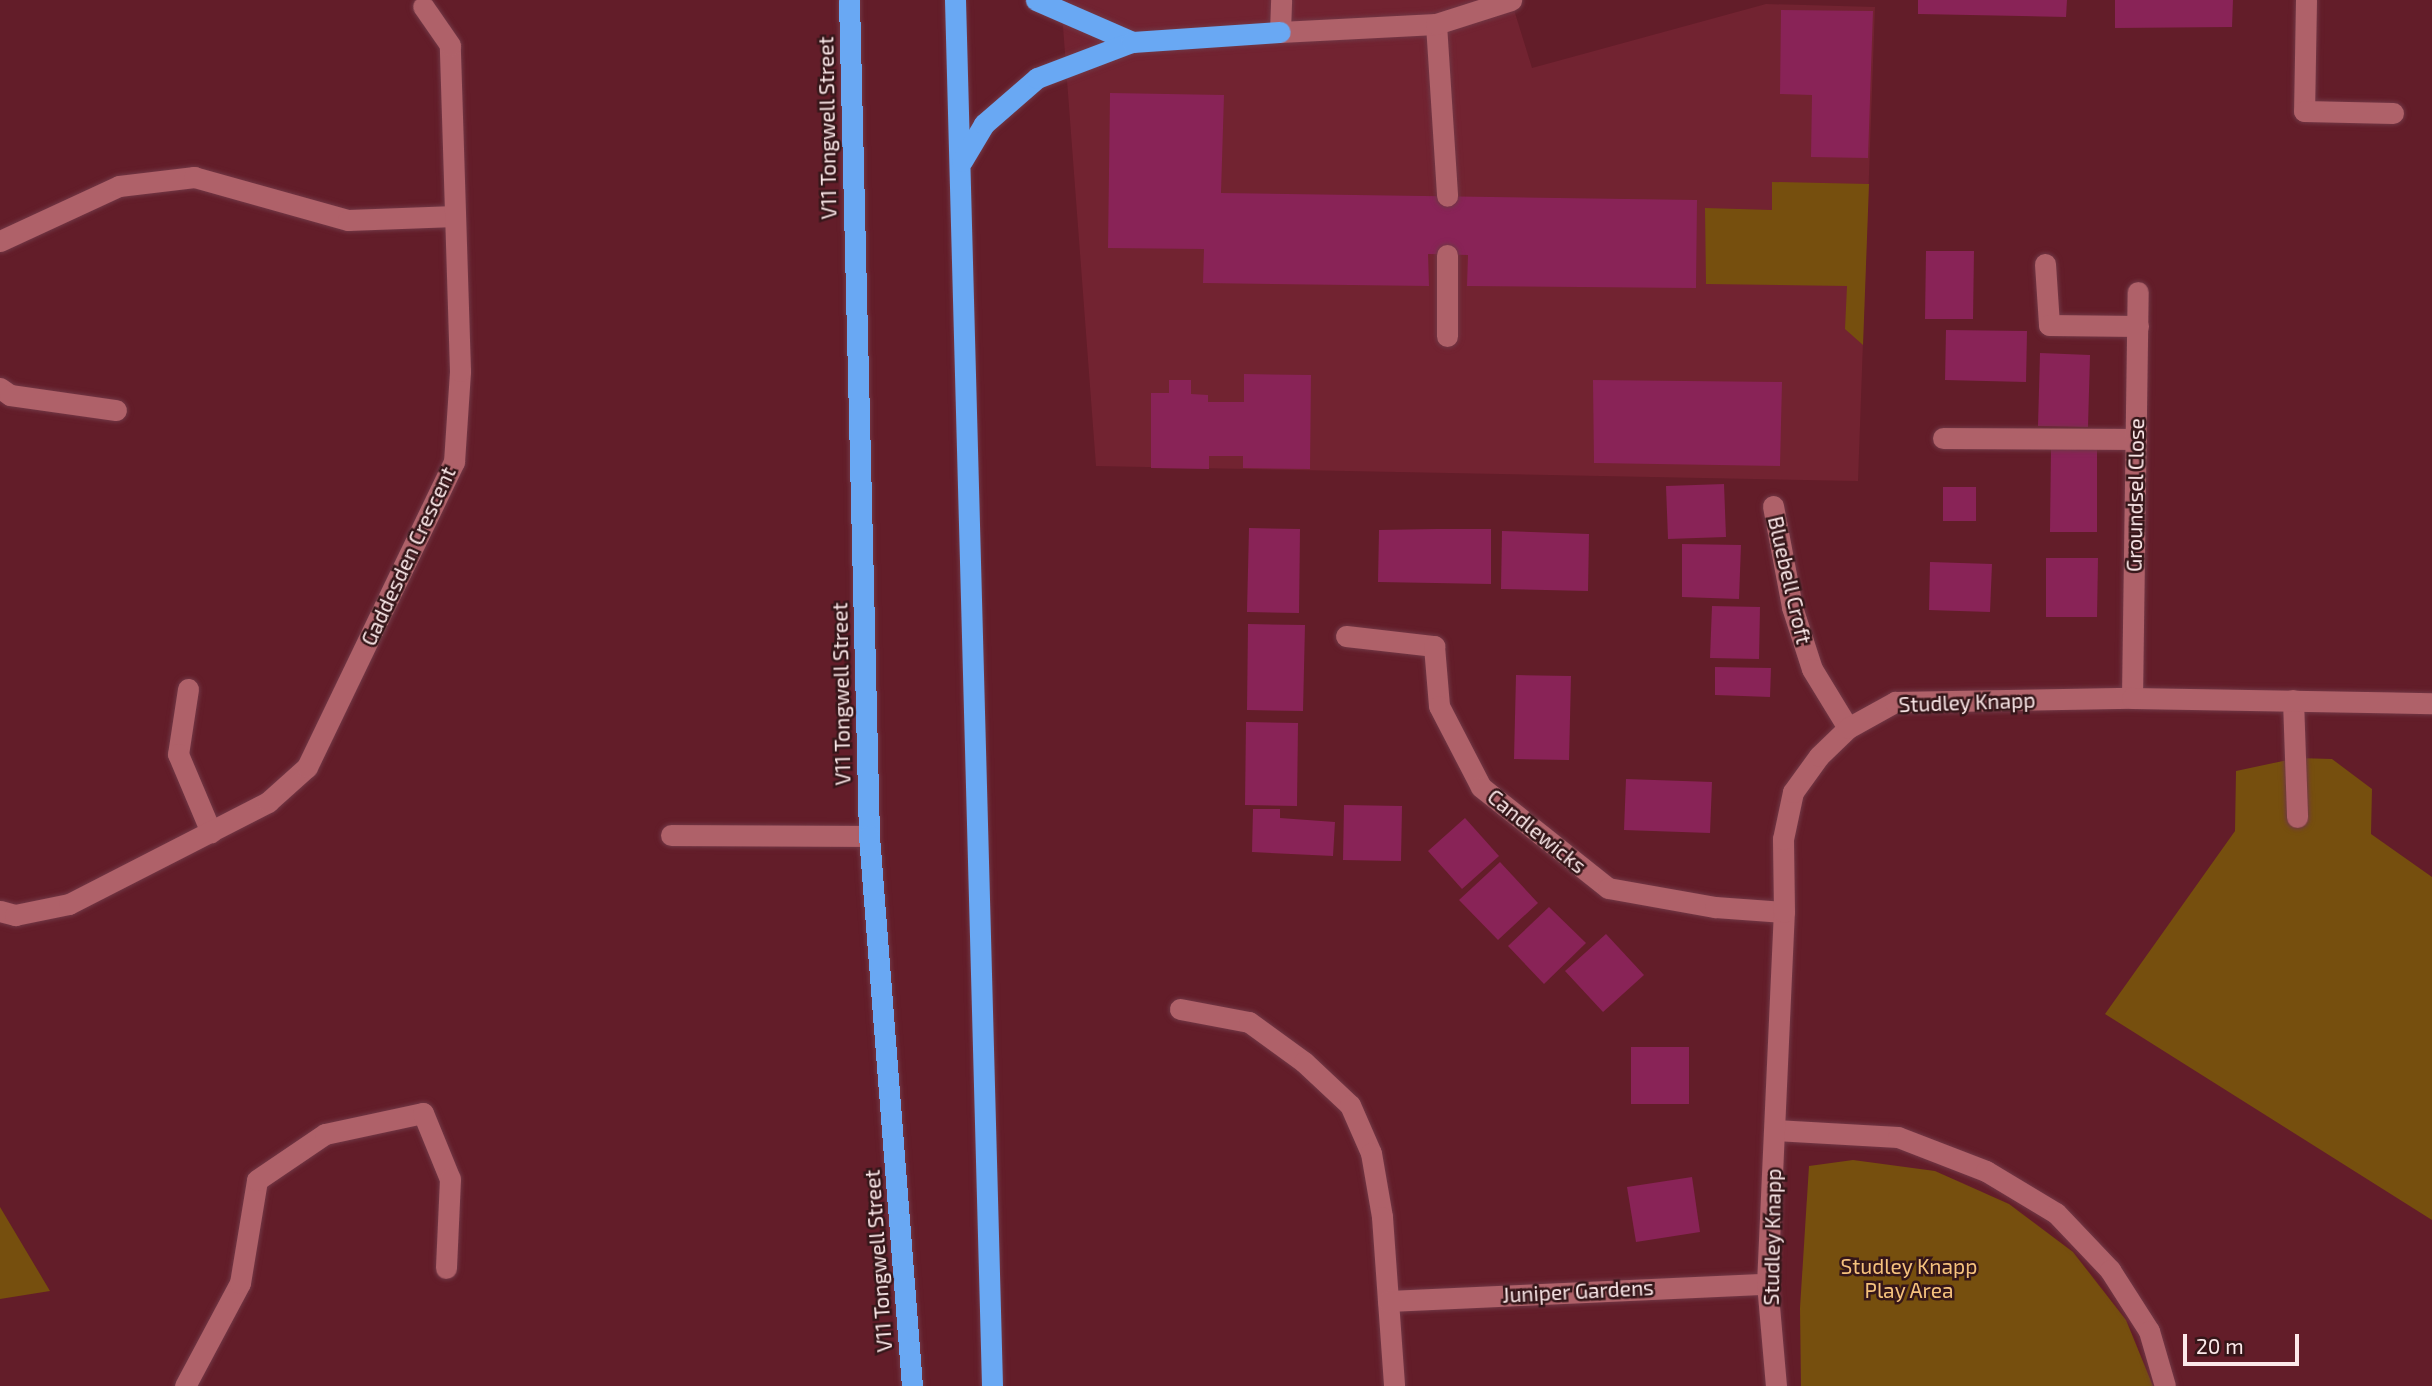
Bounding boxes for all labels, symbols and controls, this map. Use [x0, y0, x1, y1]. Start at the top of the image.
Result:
street label: V11 Tongwell Street [813, 36, 841, 220]
street label: Groundsel Close [2121, 418, 2149, 572]
street label: Gaddesden Crescent [355, 463, 461, 649]
street label: Bluebell Croft [1763, 513, 1817, 647]
street label: V11 Tongwell Street [827, 602, 855, 786]
street label: Studley Knapp [1898, 687, 2036, 717]
street label: Candlewicks [1483, 784, 1591, 878]
street label: V11 Tongwell Street [859, 1168, 897, 1354]
street label: Studley Knapp [1758, 1168, 1786, 1306]
park label: Studley Knapp Play Area [1840, 1253, 1978, 1303]
street label: Juniper Gardens [1501, 1274, 1655, 1308]
scale bar [2187, 1320, 2302, 1364]
text: 20 m [2196, 1333, 2244, 1358]

